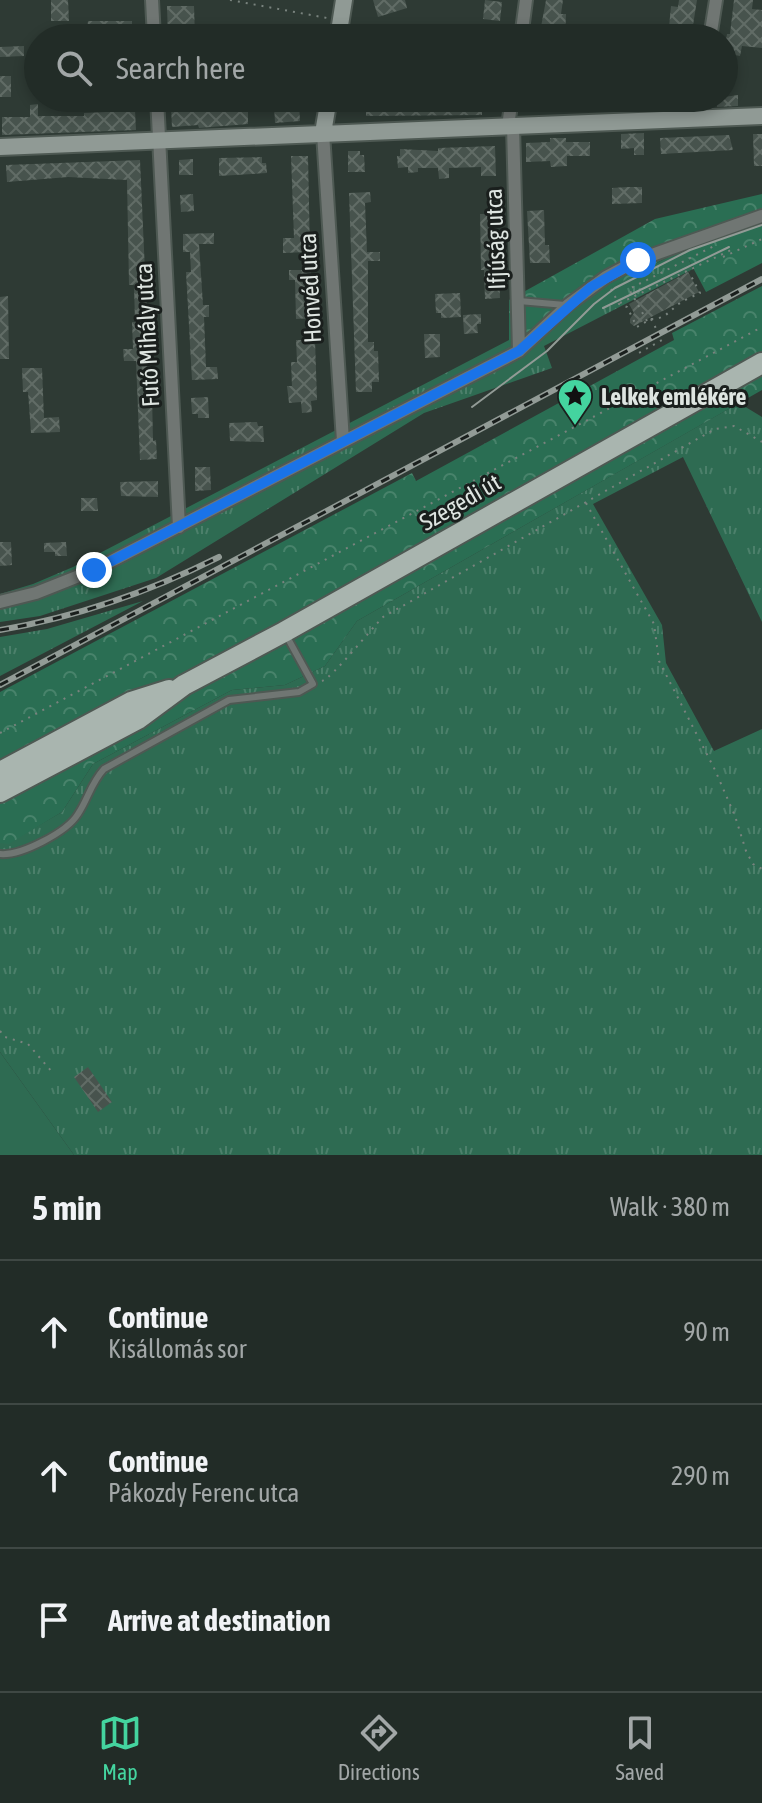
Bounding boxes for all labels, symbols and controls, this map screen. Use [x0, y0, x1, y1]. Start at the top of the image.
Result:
search box [24, 24, 738, 112]
icon: search [52, 46, 96, 90]
text: Search here [116, 51, 245, 85]
street label: Ifjúság utca [480, 188, 510, 290]
street label: Honvéd utca [294, 232, 326, 344]
route start [620, 242, 656, 278]
street label: Futó Mihály utca [130, 262, 164, 408]
place icon: Lelkek emlékére [556, 377, 594, 427]
place label: Lelkek emlékére [601, 383, 747, 410]
street label: Szegedi út [415, 468, 505, 536]
route end [76, 552, 112, 588]
text: 5 min [32, 1188, 101, 1227]
text: Walk · 380 m [610, 1192, 730, 1222]
text: Continue [108, 1300, 208, 1334]
icon: ahead [32, 1310, 76, 1354]
text: 90 m [683, 1317, 730, 1347]
text: Kisállomás sor [108, 1334, 246, 1364]
text: Continue [108, 1444, 208, 1478]
icon: ahead [32, 1454, 76, 1498]
text: 290 m [671, 1461, 730, 1491]
text: Pákozdy Ferenc utca [108, 1478, 299, 1508]
icon: arrive [32, 1598, 76, 1642]
text: Arrive at destination [108, 1603, 330, 1637]
tab: Map [98, 1711, 142, 1785]
tab: Directions [338, 1711, 420, 1785]
tab: Saved [615, 1711, 664, 1785]

